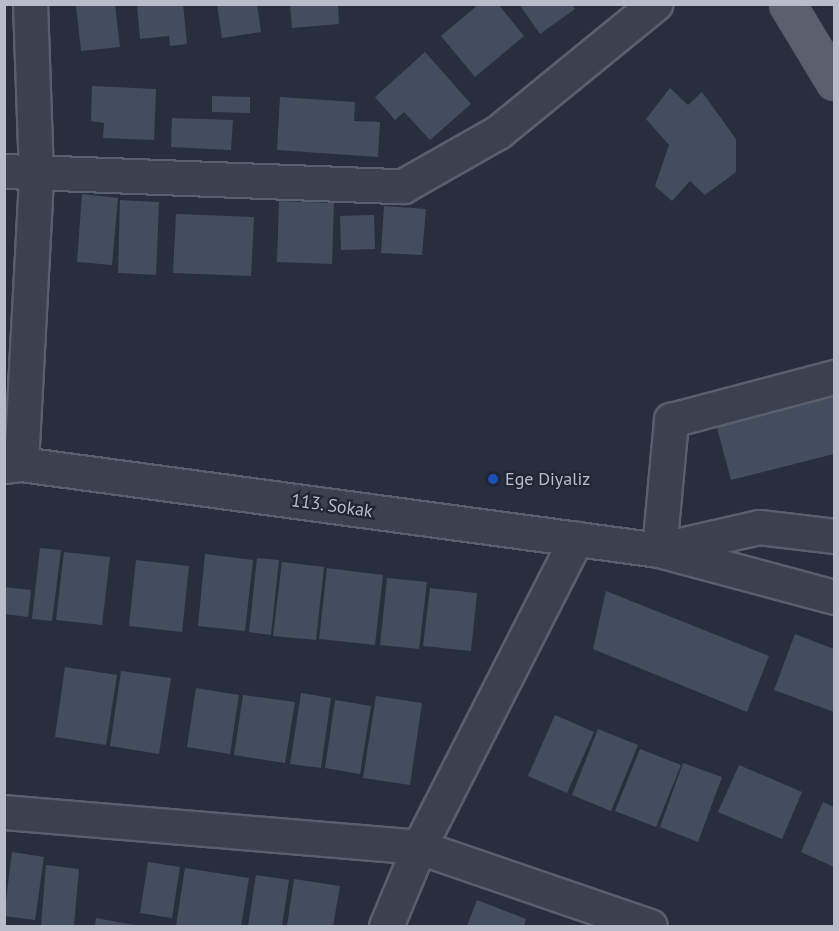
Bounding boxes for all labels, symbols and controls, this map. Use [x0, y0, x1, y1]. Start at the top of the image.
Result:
place label: Ege Diyaliz [505, 468, 590, 490]
marker: Ege Diyaliz [486, 472, 500, 486]
street label: 113. Sokak [289, 489, 375, 523]

